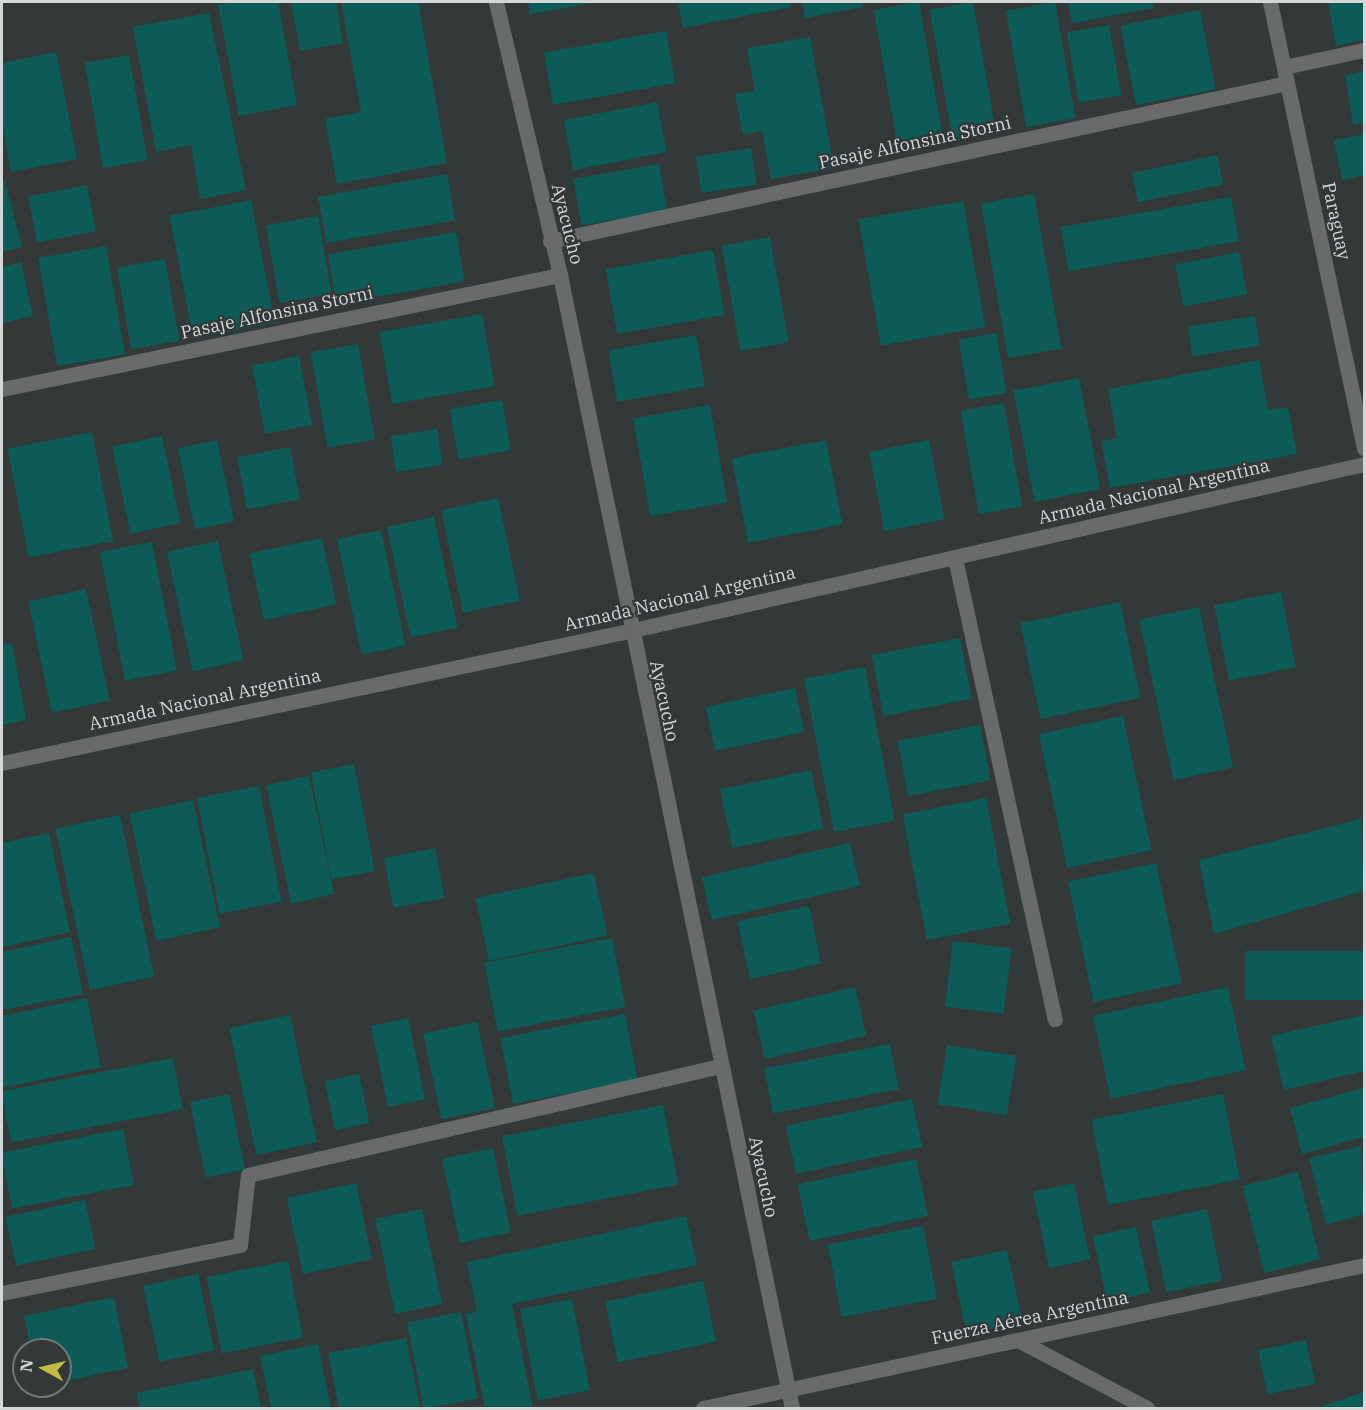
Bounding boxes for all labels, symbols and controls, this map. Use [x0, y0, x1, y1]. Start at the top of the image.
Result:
street label: Pasaje Alfonsina Storni [817, 112, 1013, 174]
street label: Paraguay [1317, 180, 1355, 262]
street label: Ayacucho [547, 181, 587, 267]
street label: Pasaje Alfonsina Storni [179, 282, 375, 344]
street label: Armada Nacional Argentina [1036, 455, 1272, 529]
street label: Armada Nacional Argentina [562, 562, 798, 636]
street label: Ayacucho [645, 658, 683, 744]
street label: Armada Nacional Argentina [87, 665, 323, 735]
street label: Ayacucho [744, 1134, 782, 1220]
street label: Fuerza Aérea Argentina [929, 1287, 1131, 1349]
north arrow [12, 1338, 72, 1398]
text: N [15, 1358, 37, 1373]

